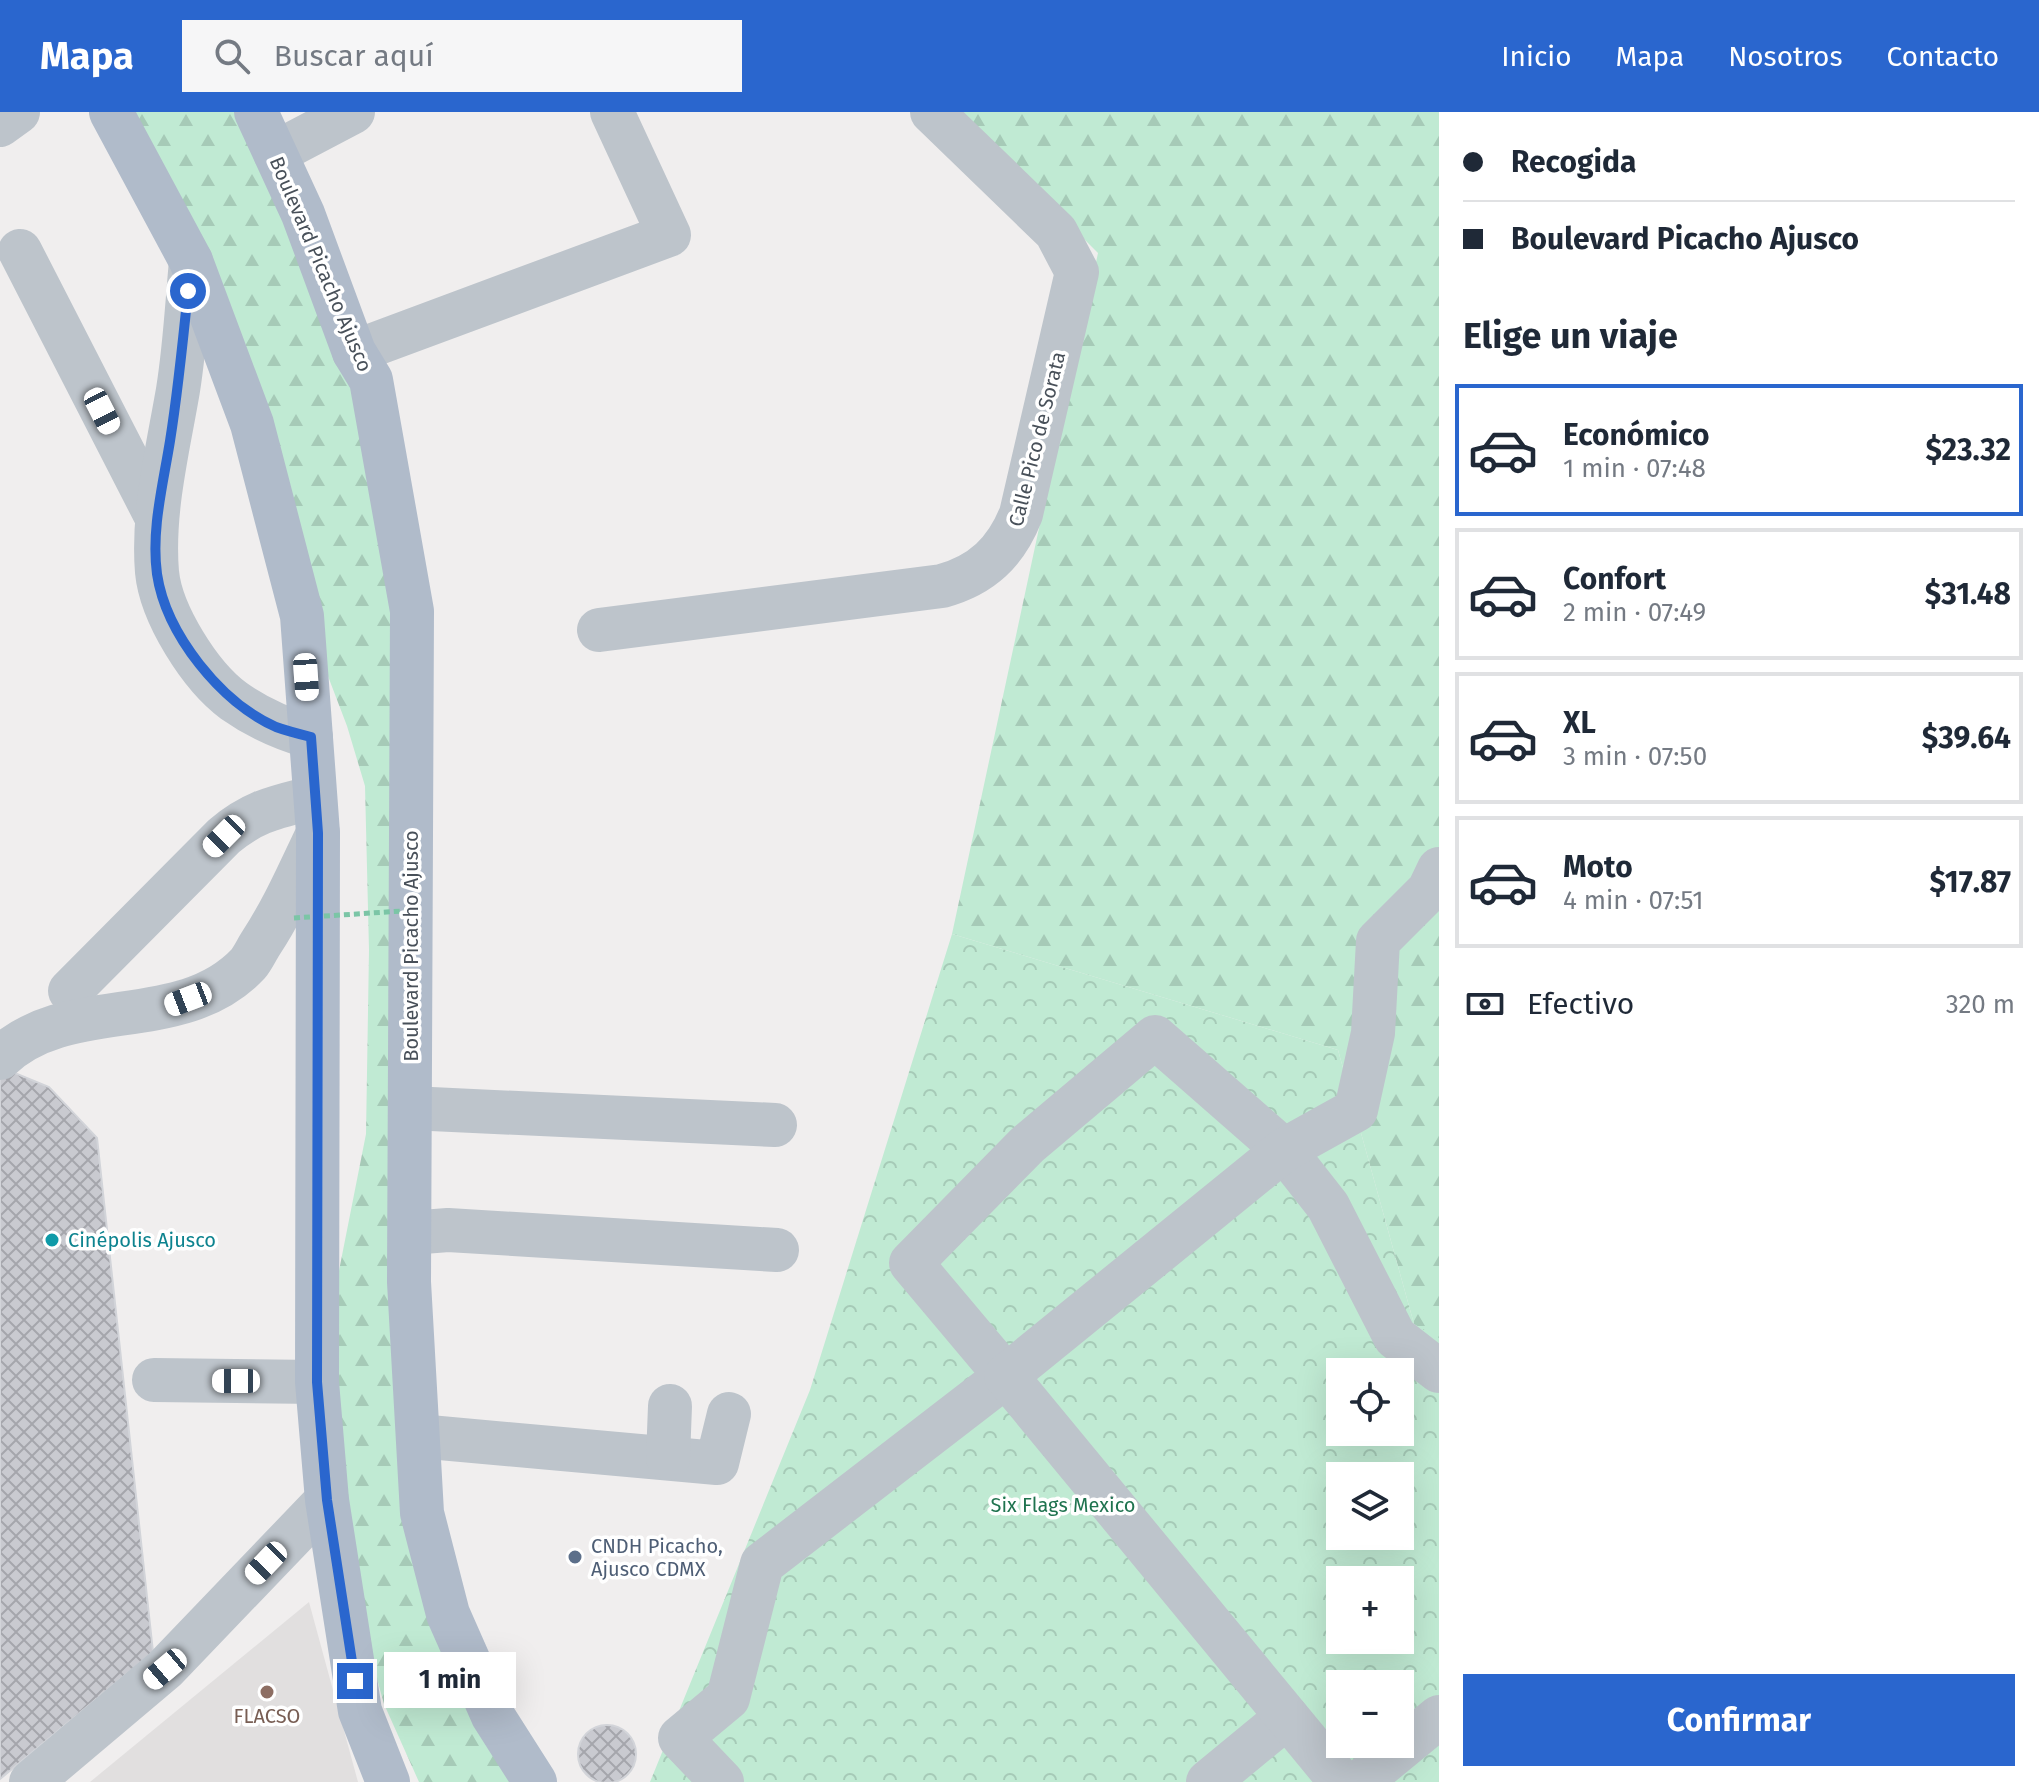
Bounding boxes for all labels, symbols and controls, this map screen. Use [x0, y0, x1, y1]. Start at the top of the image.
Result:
search box [182, 20, 742, 92]
text: Mapa [40, 33, 134, 79]
icon: search [210, 34, 254, 78]
text: Buscar aquí [274, 38, 434, 74]
text: Inicio [1501, 40, 1572, 73]
text: Mapa [1616, 40, 1684, 73]
text: Nosotros [1728, 40, 1843, 73]
text: Contacto [1887, 40, 1999, 73]
text: Recogida [1511, 144, 1636, 180]
street label: Boulevard Picacho Ajusco [265, 153, 377, 375]
text: Boulevard Picacho Ajusco [1511, 221, 1859, 257]
route start [170, 273, 206, 309]
text: Elige un viaje [1463, 314, 1678, 358]
street label: Calle Pico de Sorata [1004, 349, 1070, 529]
car [80, 384, 124, 438]
icon: car [1467, 414, 1539, 486]
text: Económico [1563, 417, 1709, 453]
text: $23.32 [1925, 432, 2011, 468]
text: 1 min · 07:48 [1563, 453, 1706, 484]
icon: car [1467, 558, 1539, 630]
text: Confort [1563, 561, 1666, 597]
text: $31.48 [1925, 576, 2011, 612]
text: 2 min · 07:49 [1563, 597, 1706, 628]
car [292, 652, 320, 702]
icon: car [1467, 702, 1539, 774]
text: XL [1563, 705, 1596, 741]
text: $39.64 [1922, 720, 2011, 756]
text: 3 min · 07:50 [1563, 741, 1707, 772]
car [199, 811, 249, 861]
street label: Boulevard Picacho Ajusco [399, 830, 423, 1062]
icon: car [1467, 846, 1539, 918]
text: Moto [1563, 849, 1633, 885]
text: $17.87 [1929, 864, 2011, 900]
text: 4 min · 07:51 [1563, 885, 1703, 916]
car [161, 979, 215, 1019]
icon: cash [1463, 982, 1507, 1026]
text: Efectivo [1527, 986, 1634, 1022]
text: 320 m [1946, 989, 2015, 1020]
place label: Cinépolis Ajusco [68, 1228, 216, 1252]
marker: Cinépolis Ajusco [43, 1231, 61, 1249]
map controls [1326, 1358, 1414, 1758]
button: locate [1326, 1358, 1414, 1446]
car [212, 1369, 260, 1393]
button: layers [1326, 1462, 1414, 1550]
park label: Six Flags Mexico [991, 1493, 1135, 1517]
place label: CNDH Picacho, Ajusco CDMX [591, 1534, 723, 1581]
car [241, 1537, 291, 1589]
marker: CNDH Picacho, Ajusco CDMX [566, 1548, 584, 1566]
button: + [1326, 1566, 1414, 1654]
car [139, 1644, 191, 1694]
callout: 1 min [383, 1653, 515, 1709]
route end [337, 1663, 373, 1699]
text: 1 min [419, 1664, 481, 1695]
button: − [1326, 1670, 1414, 1758]
button: Confirmar [1463, 1674, 2015, 1766]
marker: FLACSO [258, 1683, 276, 1701]
place label: FLACSO [234, 1704, 300, 1728]

